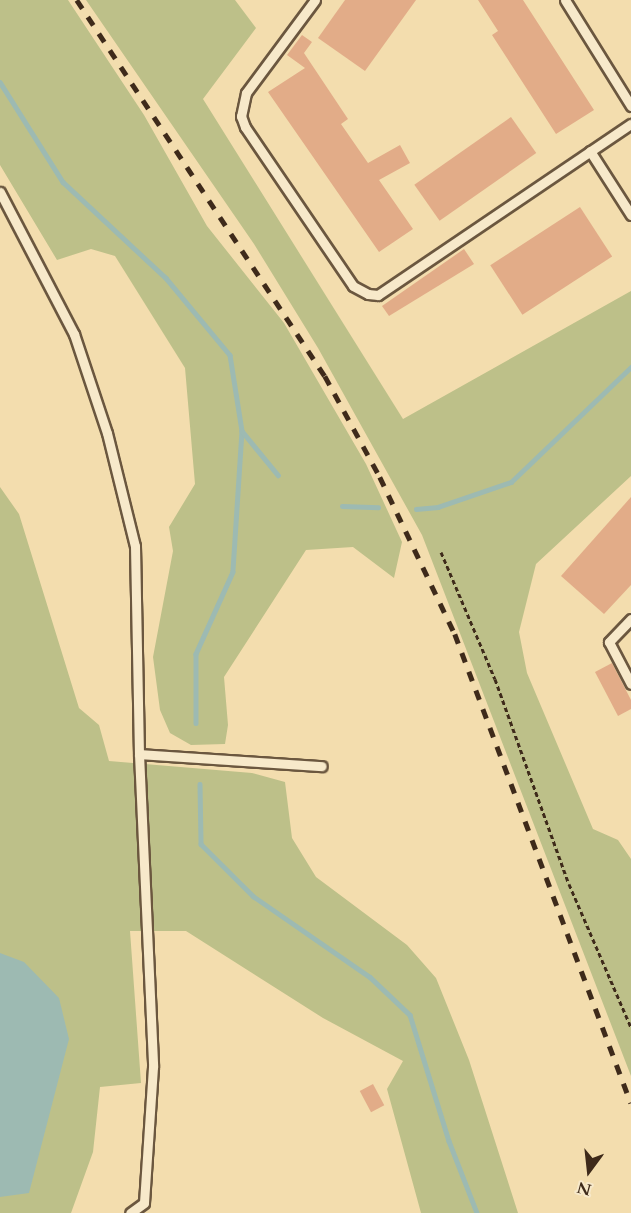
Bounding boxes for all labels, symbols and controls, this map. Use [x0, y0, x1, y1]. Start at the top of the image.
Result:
north arrow [559, 1141, 619, 1201]
text: N [575, 1176, 594, 1201]

